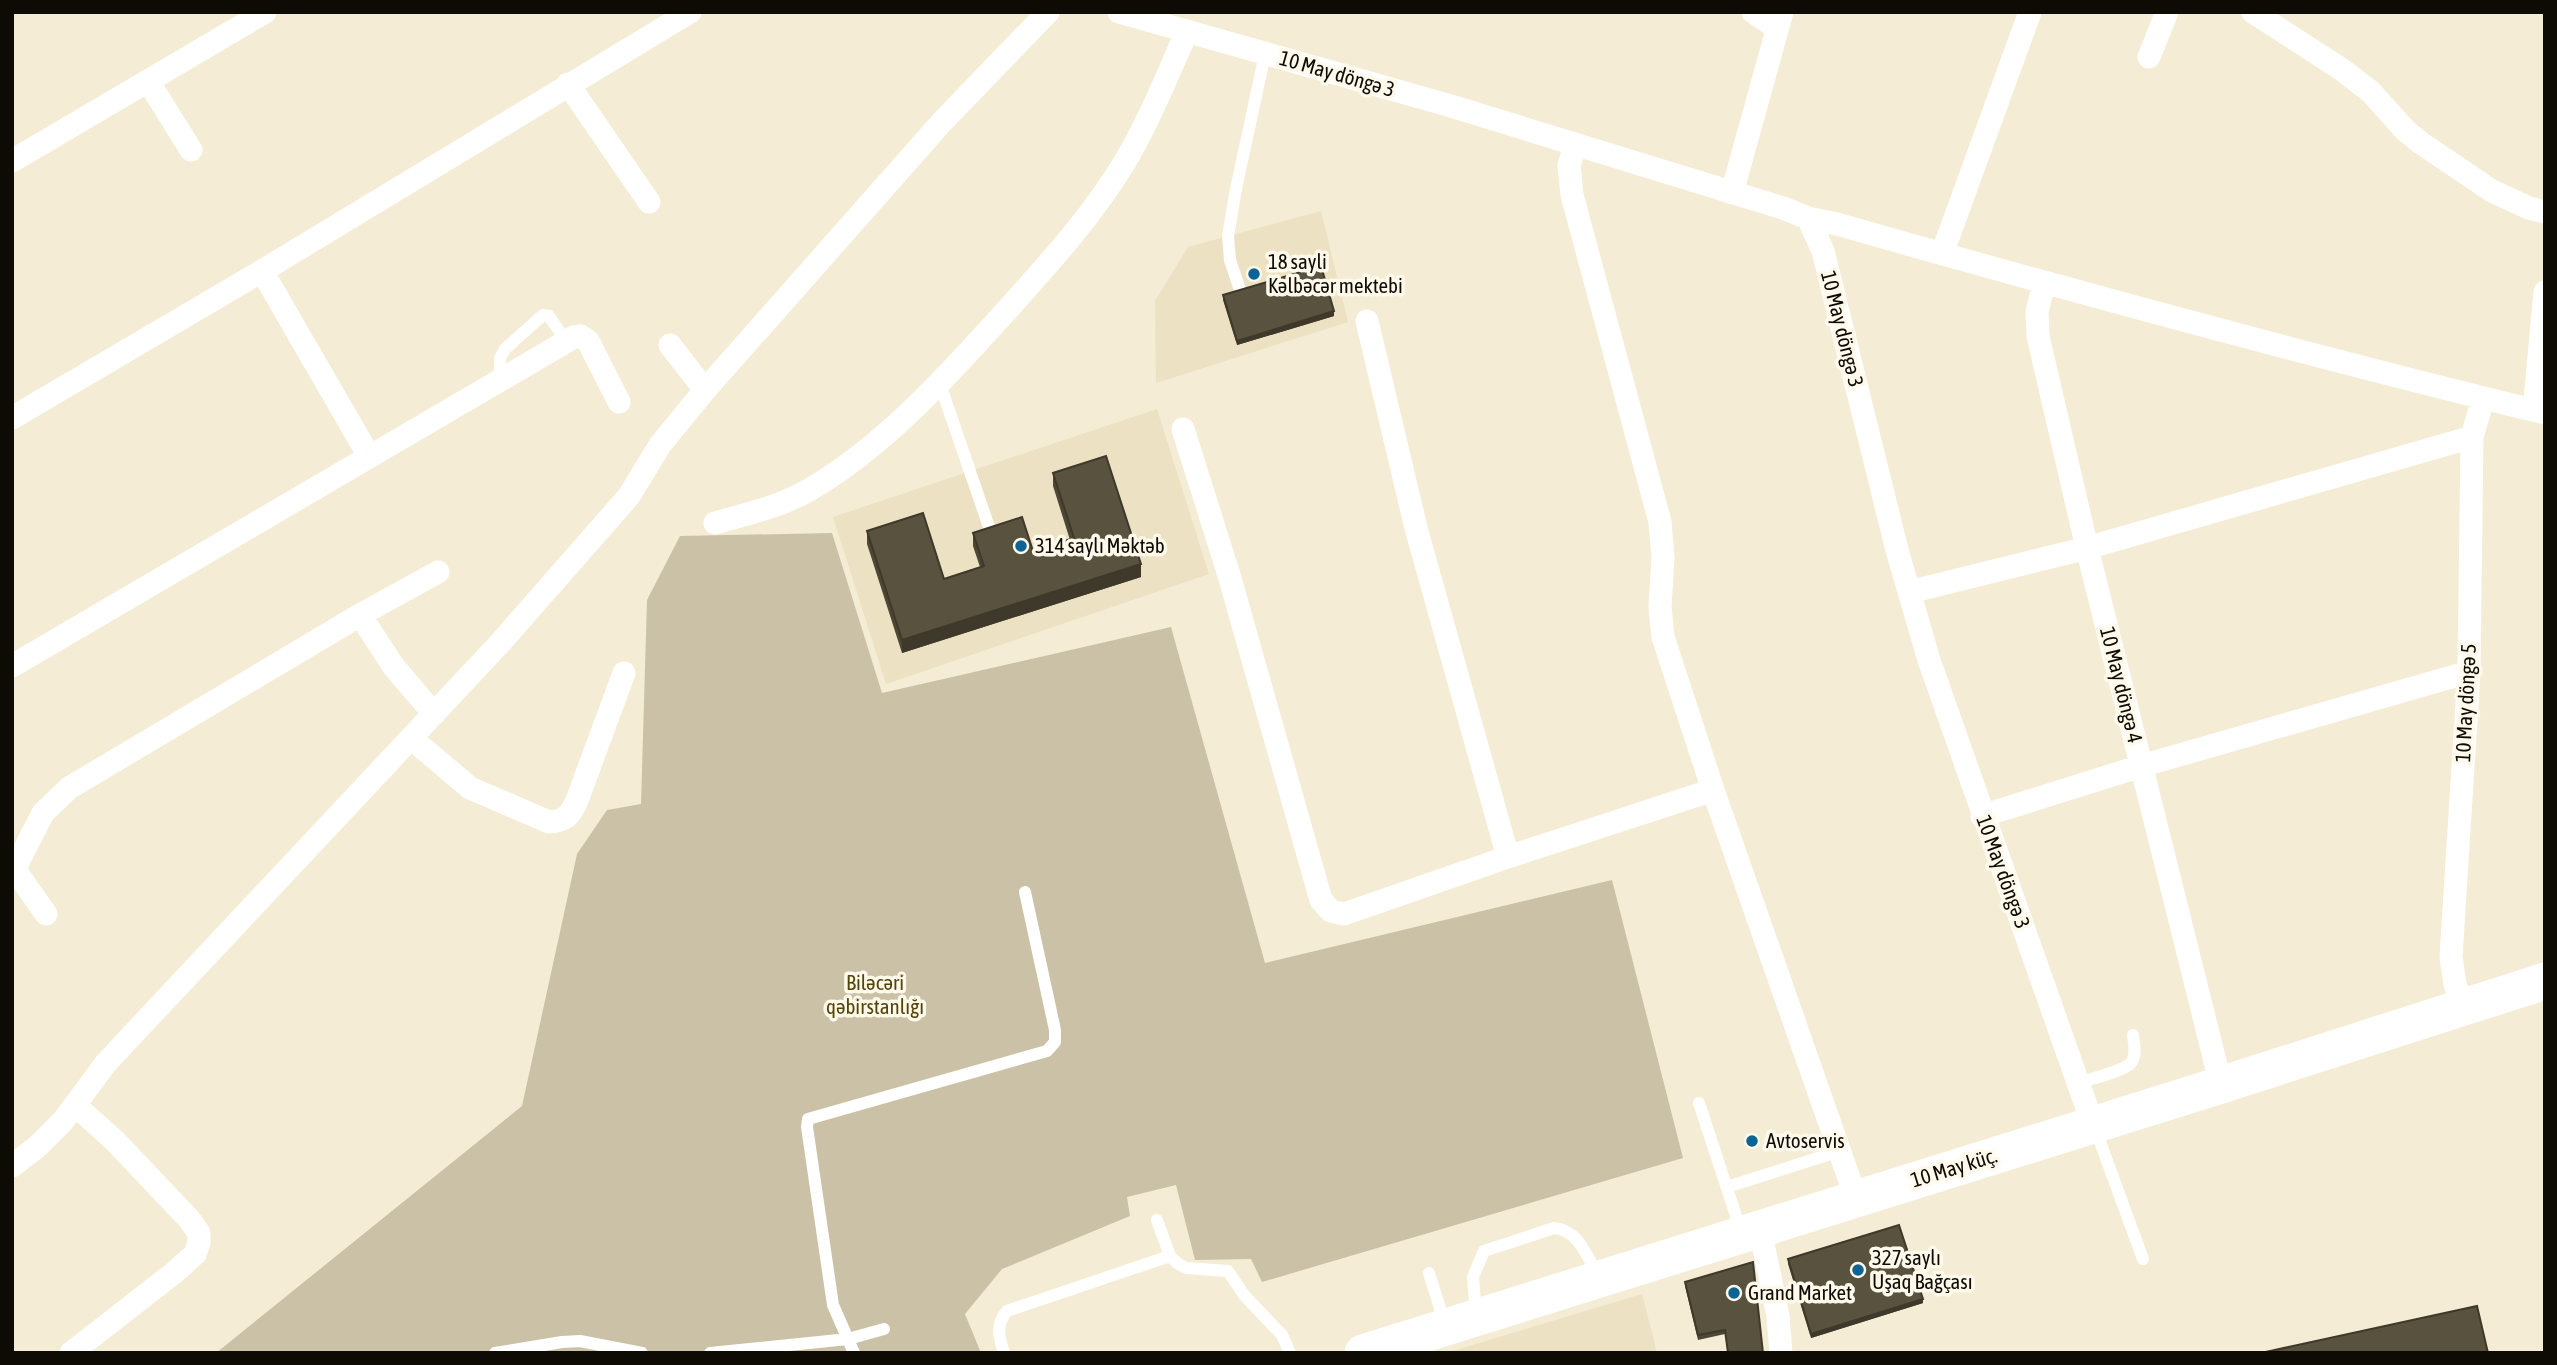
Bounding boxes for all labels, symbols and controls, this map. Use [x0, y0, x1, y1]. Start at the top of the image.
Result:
street label: 10 May döngə 3 [1277, 45, 1398, 101]
place label: 18 sayli Kəlbəcər mektebi [1268, 249, 1403, 297]
marker: 18 sayli Kəlbəcər mektebi [1246, 266, 1262, 282]
street label: 10 May döngə 3 [1817, 268, 1869, 389]
place label: 314 saylı Məktəb [1035, 533, 1165, 557]
marker: 314 saylı Məktəb [1013, 538, 1029, 554]
street label: 10 May döngə 4 [2096, 624, 2148, 745]
street label: 10 May döngə 5 [2450, 643, 2480, 763]
street label: 10 May döngə 3 [1972, 812, 2036, 932]
park label: Biləcəri qəbirstanlığı [826, 970, 924, 1018]
place label: Avtoservis [1766, 1128, 1845, 1152]
marker: Avtoservis [1744, 1133, 1760, 1149]
street label: 10 May küç. [1908, 1143, 2000, 1192]
place label: 327 saylı Uşaq Bağçası [1872, 1245, 1973, 1293]
marker: 327 saylı Uşaq Bağçası [1850, 1262, 1866, 1278]
place label: Grand Market [1748, 1280, 1852, 1304]
marker: Grand Market [1726, 1285, 1742, 1301]

